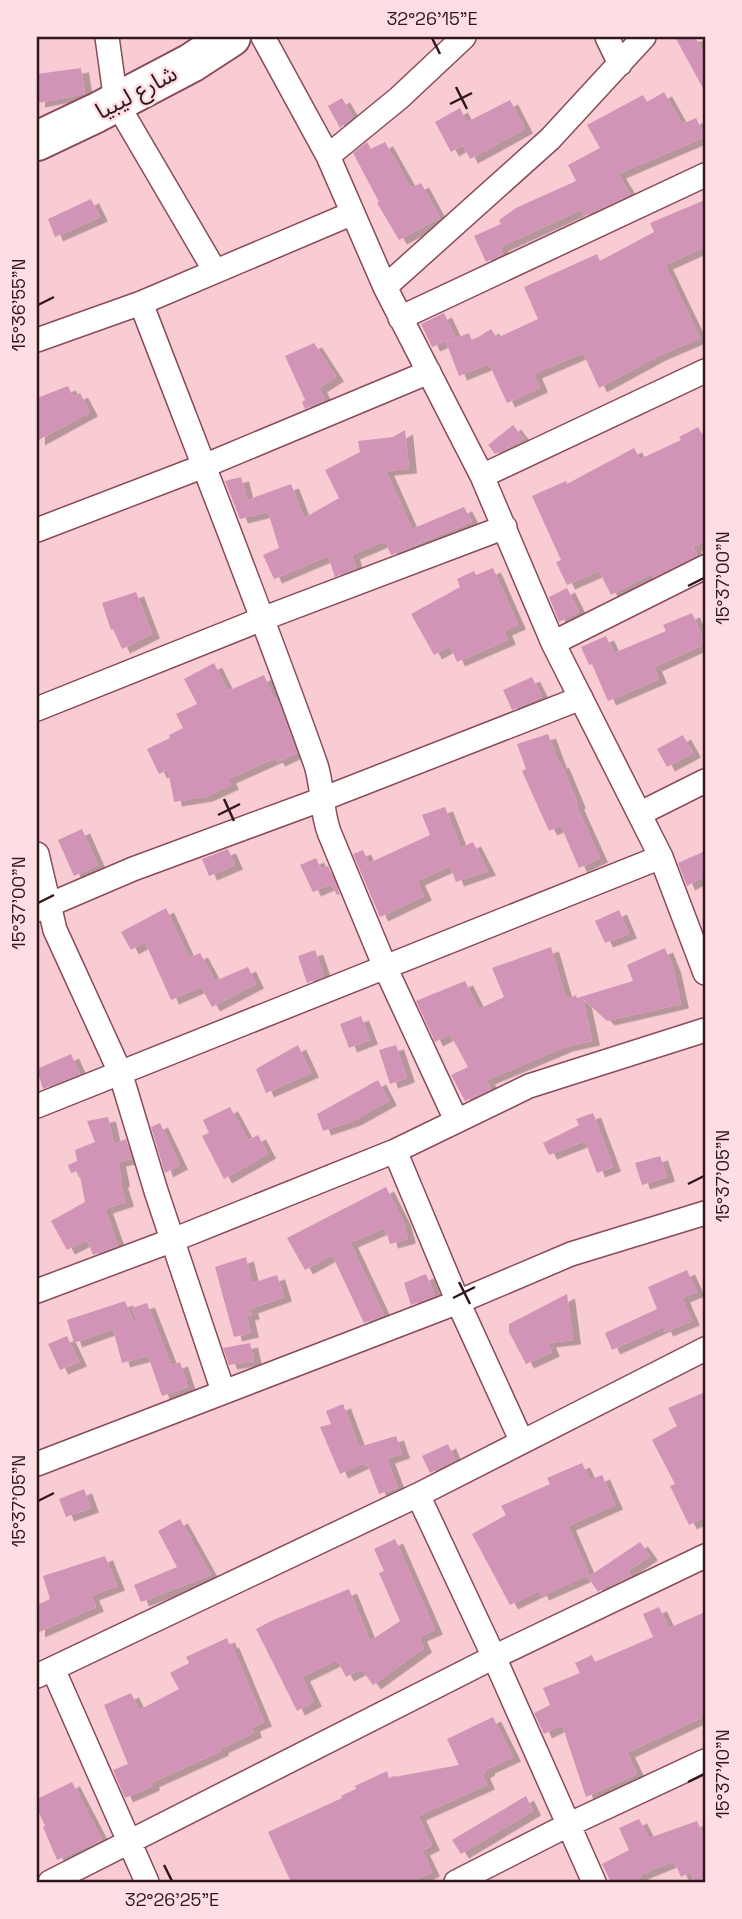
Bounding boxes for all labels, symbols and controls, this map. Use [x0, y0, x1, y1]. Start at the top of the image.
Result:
text: 32°26'15"E [386, 7, 478, 30]
street label: شارع ليبيا [90, 58, 183, 128]
text: 15°36'55"N [7, 259, 30, 351]
text: 15°37'00"N [711, 531, 734, 625]
text: 15°37'00"N [7, 856, 30, 950]
text: 15°37'05"N [711, 1130, 734, 1222]
text: 15°37'05"N [7, 1455, 30, 1547]
text: 15°37'10"N [711, 1729, 734, 1819]
text: 32°26'25"E [125, 1888, 219, 1911]

